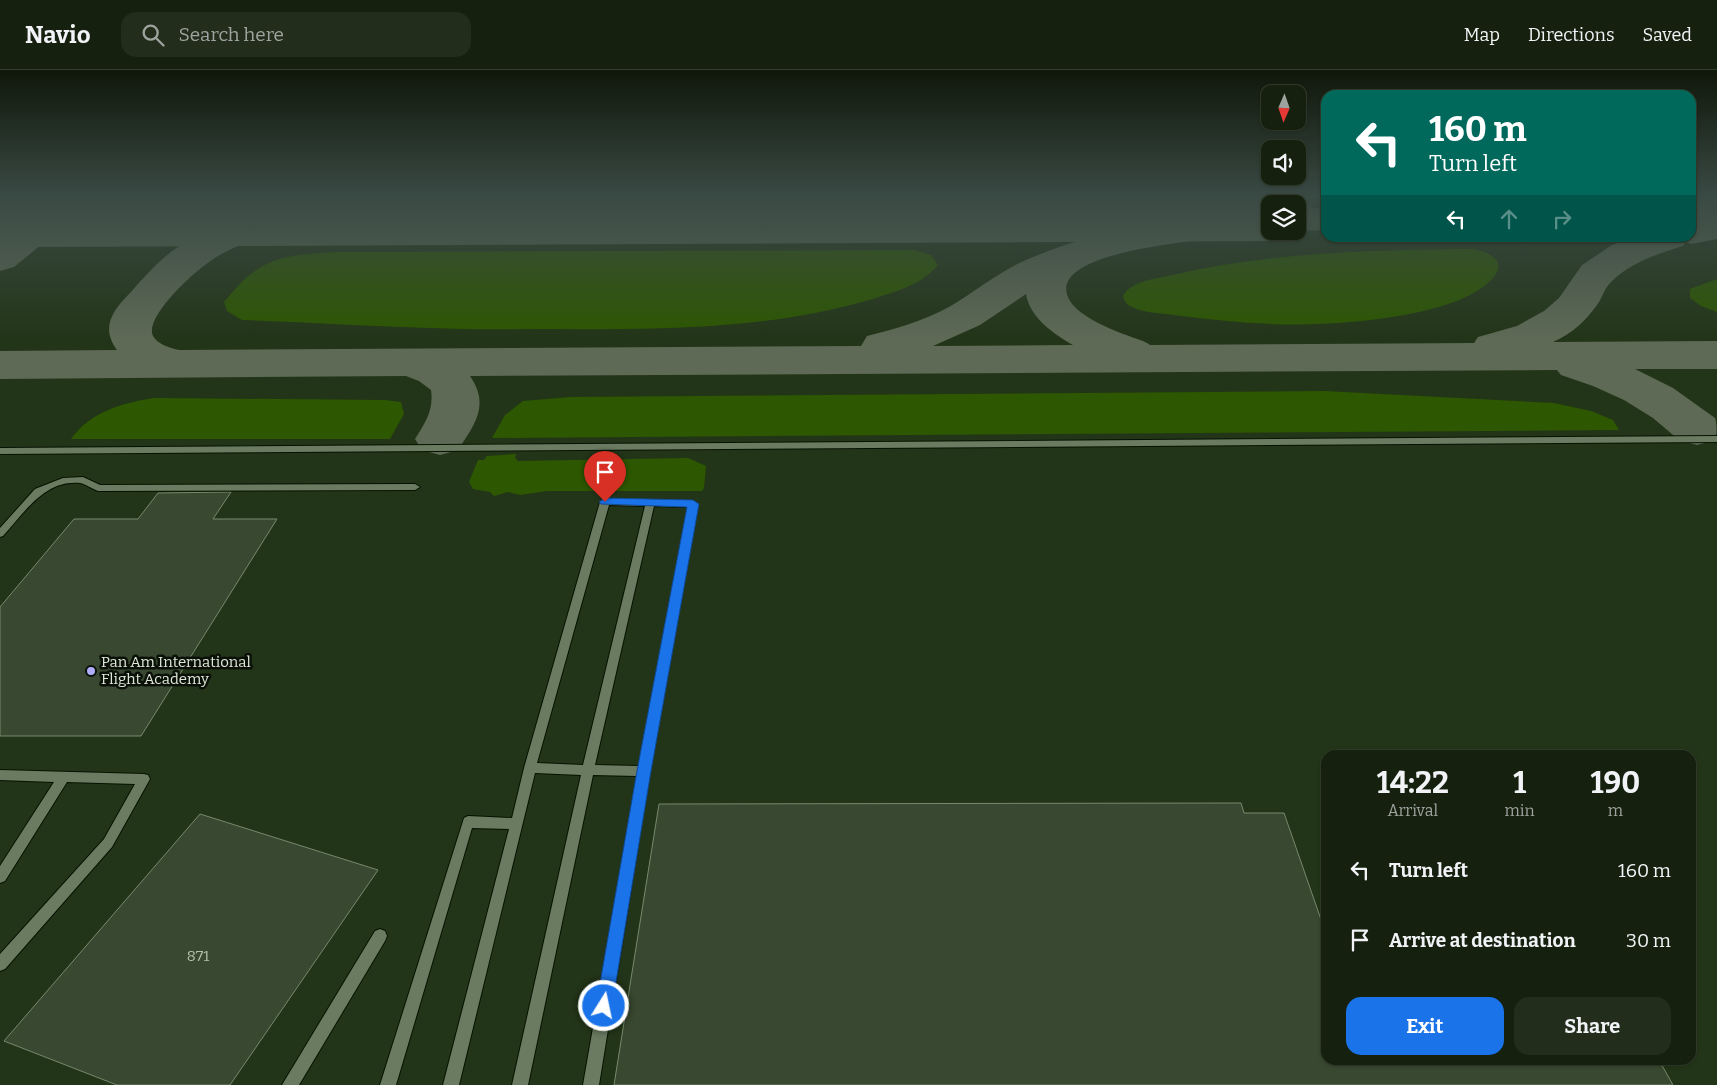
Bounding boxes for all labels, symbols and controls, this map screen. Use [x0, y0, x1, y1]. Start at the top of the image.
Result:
search box [121, 12, 471, 57]
text: Navio [25, 21, 91, 49]
icon: search [139, 21, 167, 49]
text: Search here [179, 23, 284, 46]
text: Map [1464, 24, 1500, 46]
text: Directions [1528, 24, 1615, 46]
text: Saved [1643, 24, 1692, 46]
north arrow [1261, 85, 1306, 130]
map controls [1261, 85, 1306, 240]
text: 160 m [1429, 108, 1527, 150]
icon: left [1346, 110, 1411, 175]
button: sound [1261, 140, 1306, 185]
text: Turn left [1429, 150, 1517, 177]
button: layers [1261, 195, 1306, 240]
icon: left [1442, 205, 1470, 233]
icon: ahead [1495, 205, 1523, 233]
icon: right [1548, 205, 1576, 233]
pin [584, 451, 626, 502]
icon: arrive [591, 458, 619, 486]
place label: Pan Am International Flight Academy [101, 653, 251, 688]
marker: Pan Am International Flight Academy [85, 665, 97, 677]
text: 14:22 [1377, 765, 1449, 801]
text: 1 [1513, 765, 1526, 801]
text: 190 [1590, 765, 1640, 801]
text: Arrival [1387, 801, 1438, 820]
text: min [1505, 801, 1535, 820]
text: m [1608, 801, 1623, 820]
icon: left [1346, 856, 1374, 884]
text: Turn left [1389, 859, 1468, 882]
text: 160 m [1618, 859, 1671, 882]
icon: arrive [1346, 926, 1374, 954]
text: Arrive at destination [1389, 929, 1576, 952]
text: 30 m [1626, 929, 1671, 952]
house number: 871 [187, 947, 209, 965]
position arrow [577, 979, 629, 1031]
button: Exit [1346, 997, 1504, 1055]
button: Share [1514, 997, 1671, 1055]

